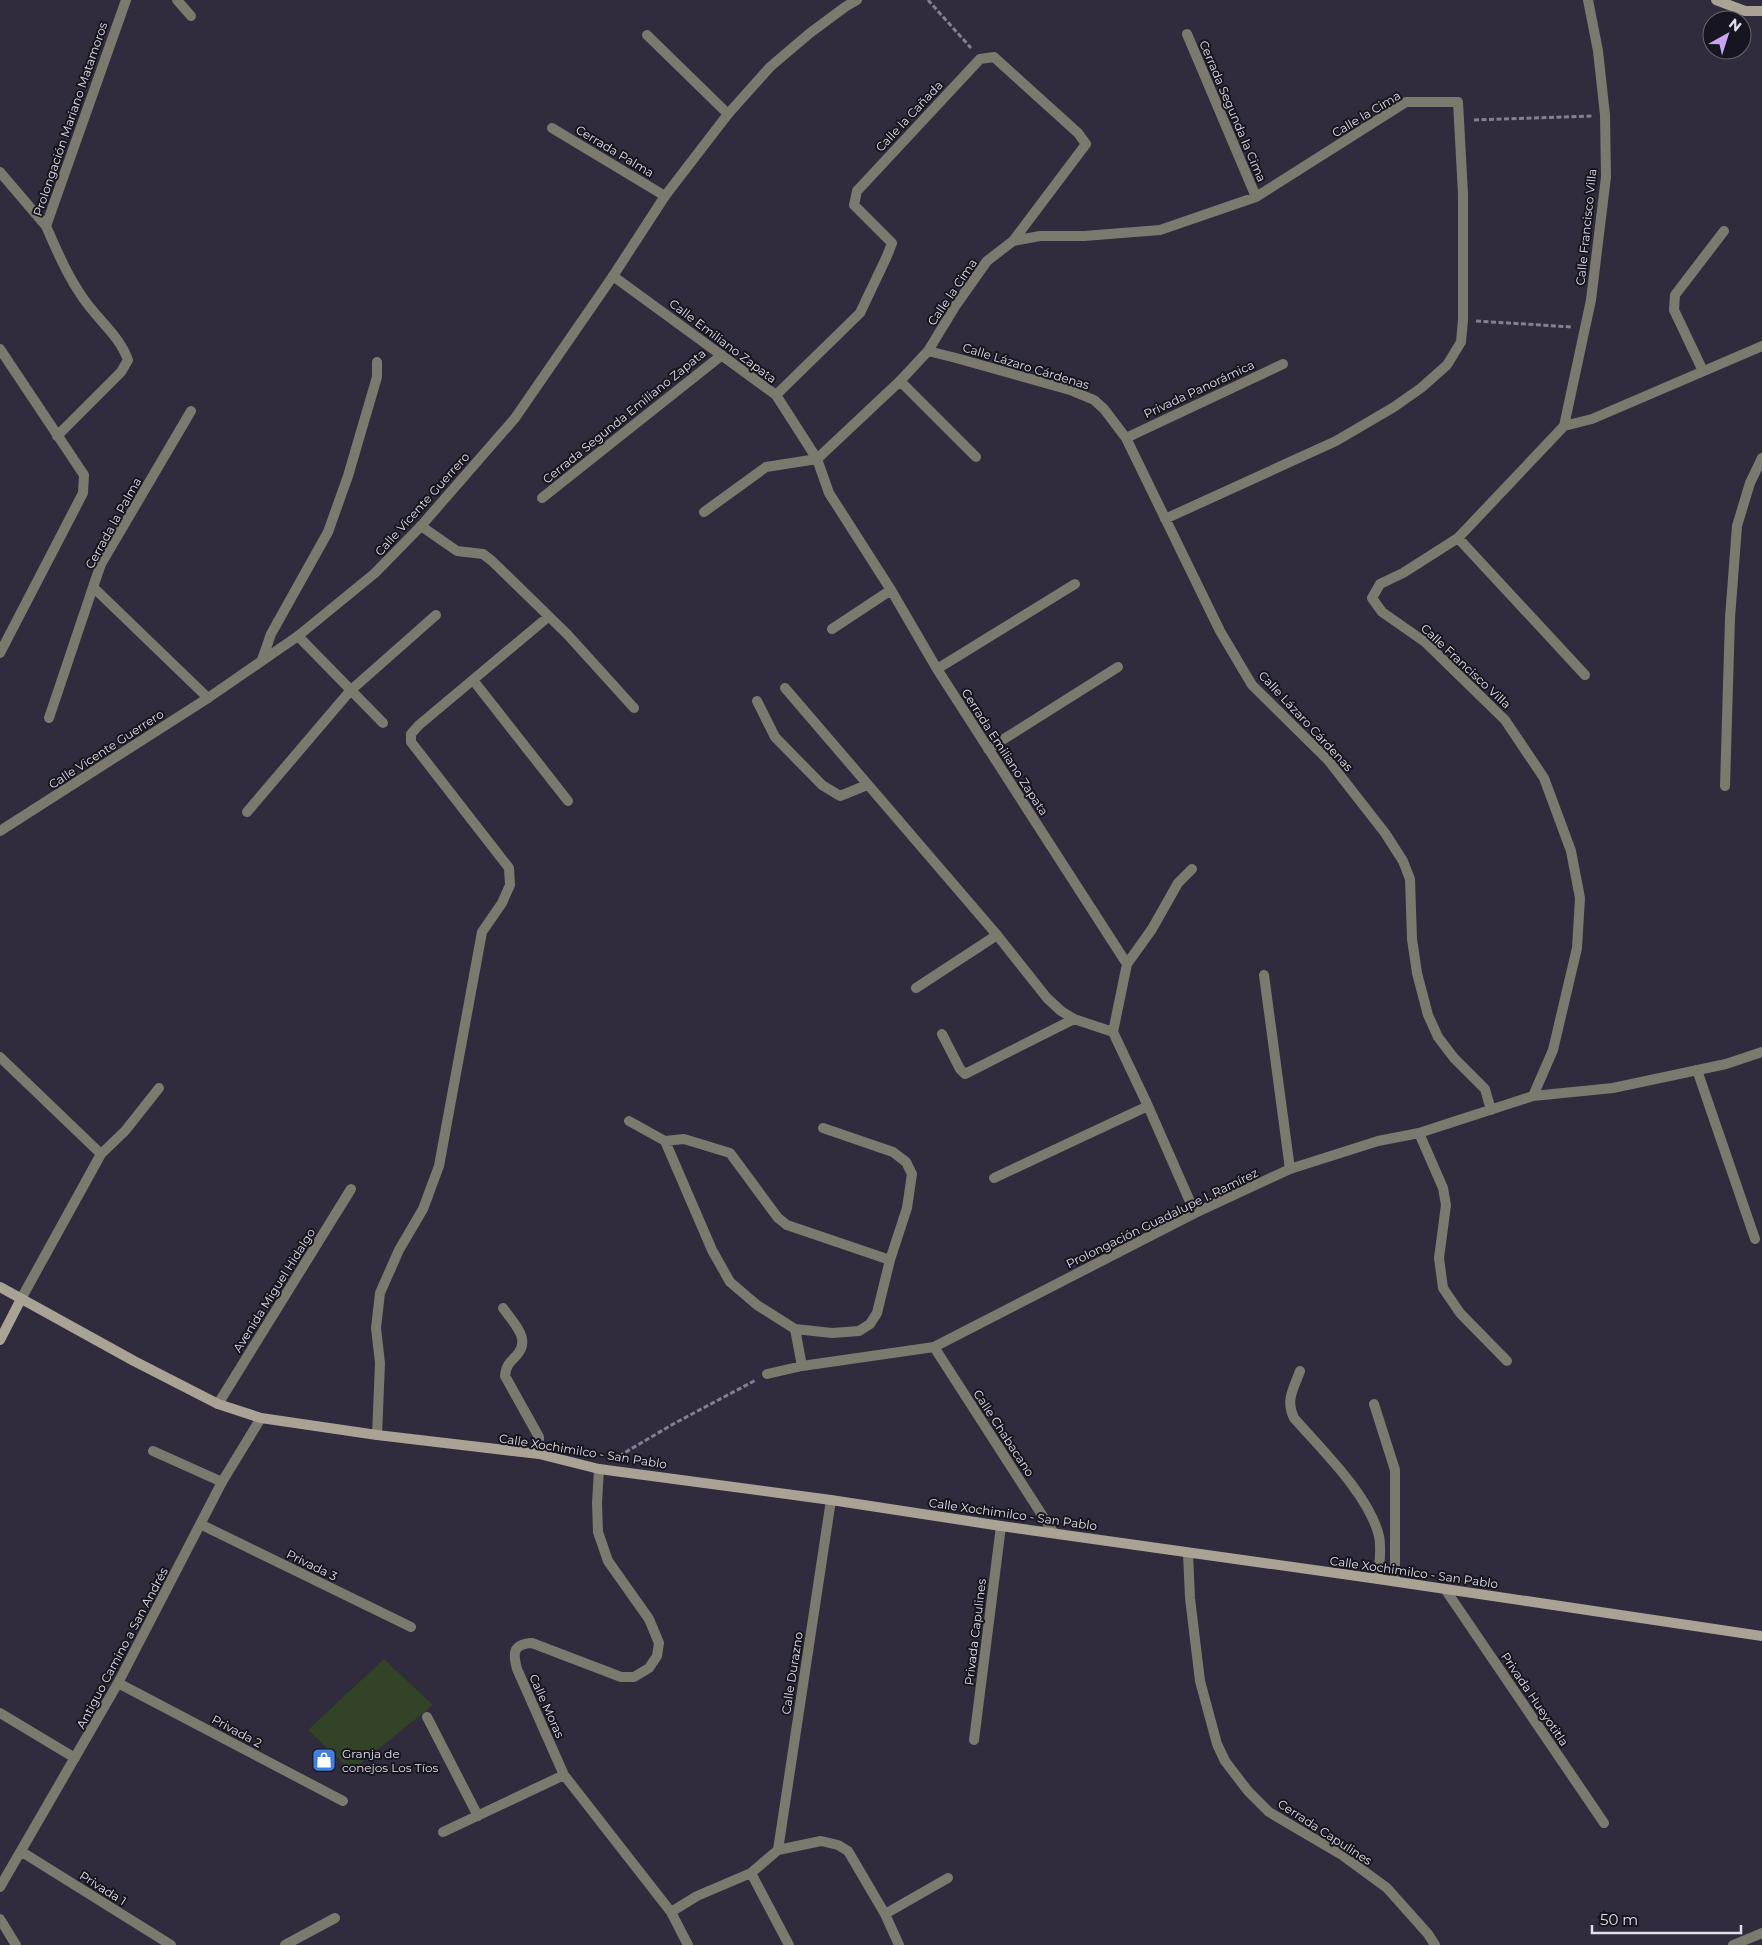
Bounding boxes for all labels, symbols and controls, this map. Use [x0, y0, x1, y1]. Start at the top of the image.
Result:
north arrow [1702, 10, 1752, 60]
text: N [1725, 14, 1745, 35]
street label: Prolongación Mariano Matamoros [30, 20, 110, 218]
street label: Cerrada Segunda la Cima [1196, 38, 1270, 184]
street label: Calle la Cañada [872, 77, 946, 155]
street label: Calle la Cima [1329, 88, 1403, 140]
street label: Cerrada Palma [573, 122, 657, 180]
street label: Calle Francisco Villa [1572, 168, 1600, 286]
street label: Calle la Cima [924, 256, 980, 328]
street label: Calle Emiliano Zapata [666, 296, 780, 386]
street label: Calle Lázaro Cárdenas [961, 340, 1091, 392]
street label: Cerrada Segunda Emiliano Zapata [539, 346, 709, 486]
street label: Privada Panorámica [1141, 357, 1257, 421]
street label: Calle Vicente Guerrero [372, 449, 472, 559]
street label: Cerrada la Palma [82, 475, 144, 571]
street label: Calle Francisco Villa [1418, 621, 1514, 711]
street label: Calle Lázaro Cárdenas [1256, 668, 1356, 774]
street label: Cerrada Emiliano Zapata [958, 686, 1052, 818]
street label: Calle Vicente Guerrero [46, 706, 166, 792]
street label: Prolongación Guadalupe I. Ramírez [1064, 1165, 1260, 1271]
street label: Avenida Miguel Hidalgo [230, 1225, 318, 1355]
street label: Calle Chabacano [970, 1387, 1038, 1479]
street label: Calle Xochimilco - San Pablo [498, 1430, 668, 1472]
street label: Calle Xochimilco - San Pablo [928, 1495, 1098, 1533]
street label: Privada 3 [284, 1546, 340, 1584]
street label: Calle Xochimilco - San Pablo [1329, 1553, 1499, 1591]
street label: Antiguo Camino a San Andrés [73, 1565, 171, 1731]
street label: Privada Capulines [961, 1578, 989, 1686]
street label: Calle Durazno [778, 1631, 806, 1715]
street label: Privada Hueyotitla [1498, 1649, 1572, 1749]
street label: Calle Moras [526, 1672, 568, 1741]
street label: Privada 2 [209, 1712, 265, 1751]
place label: Granja de conejos Los Tíos [342, 1746, 438, 1775]
shop icon: Granja de conejos Los Tíos [311, 1747, 337, 1773]
street label: Cerrada Capulines [1275, 1796, 1375, 1868]
street label: Privada 1 [77, 1868, 129, 1908]
scale bar [1592, 1902, 1741, 1934]
text: 50 m [1600, 1910, 1638, 1929]

